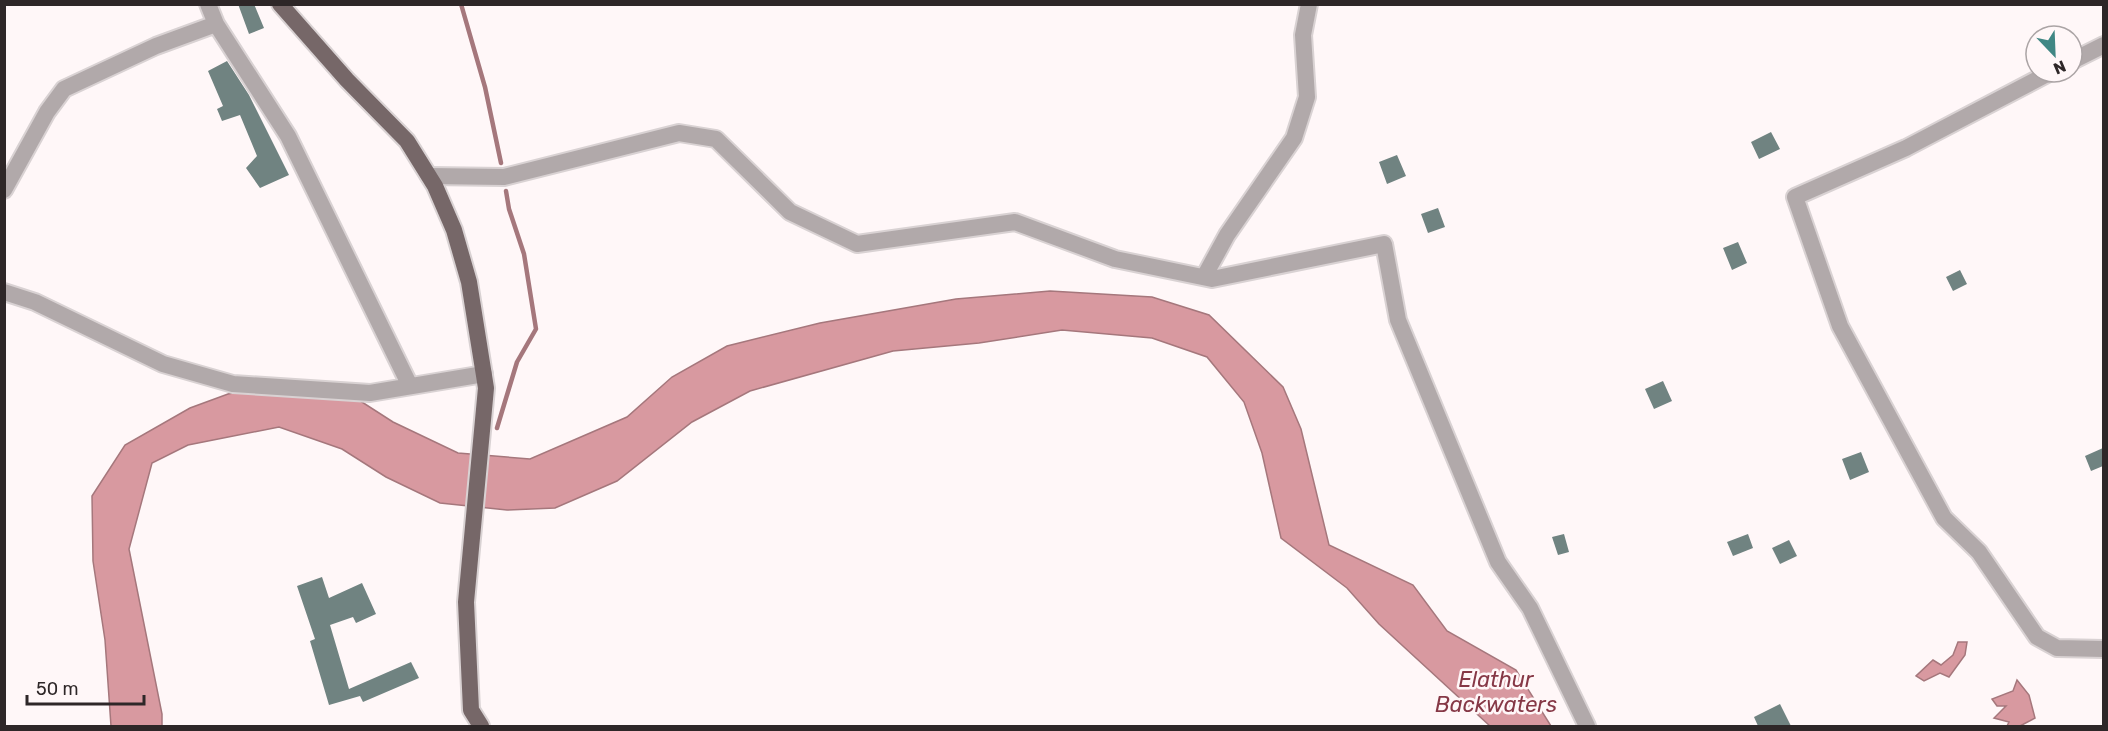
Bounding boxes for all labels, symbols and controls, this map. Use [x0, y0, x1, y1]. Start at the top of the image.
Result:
north arrow [2024, 24, 2084, 84]
text: N [2051, 56, 2069, 78]
water label: Elathur Backwaters [1435, 666, 1557, 718]
scale bar [27, 668, 144, 706]
text: 50 m [36, 678, 79, 700]

